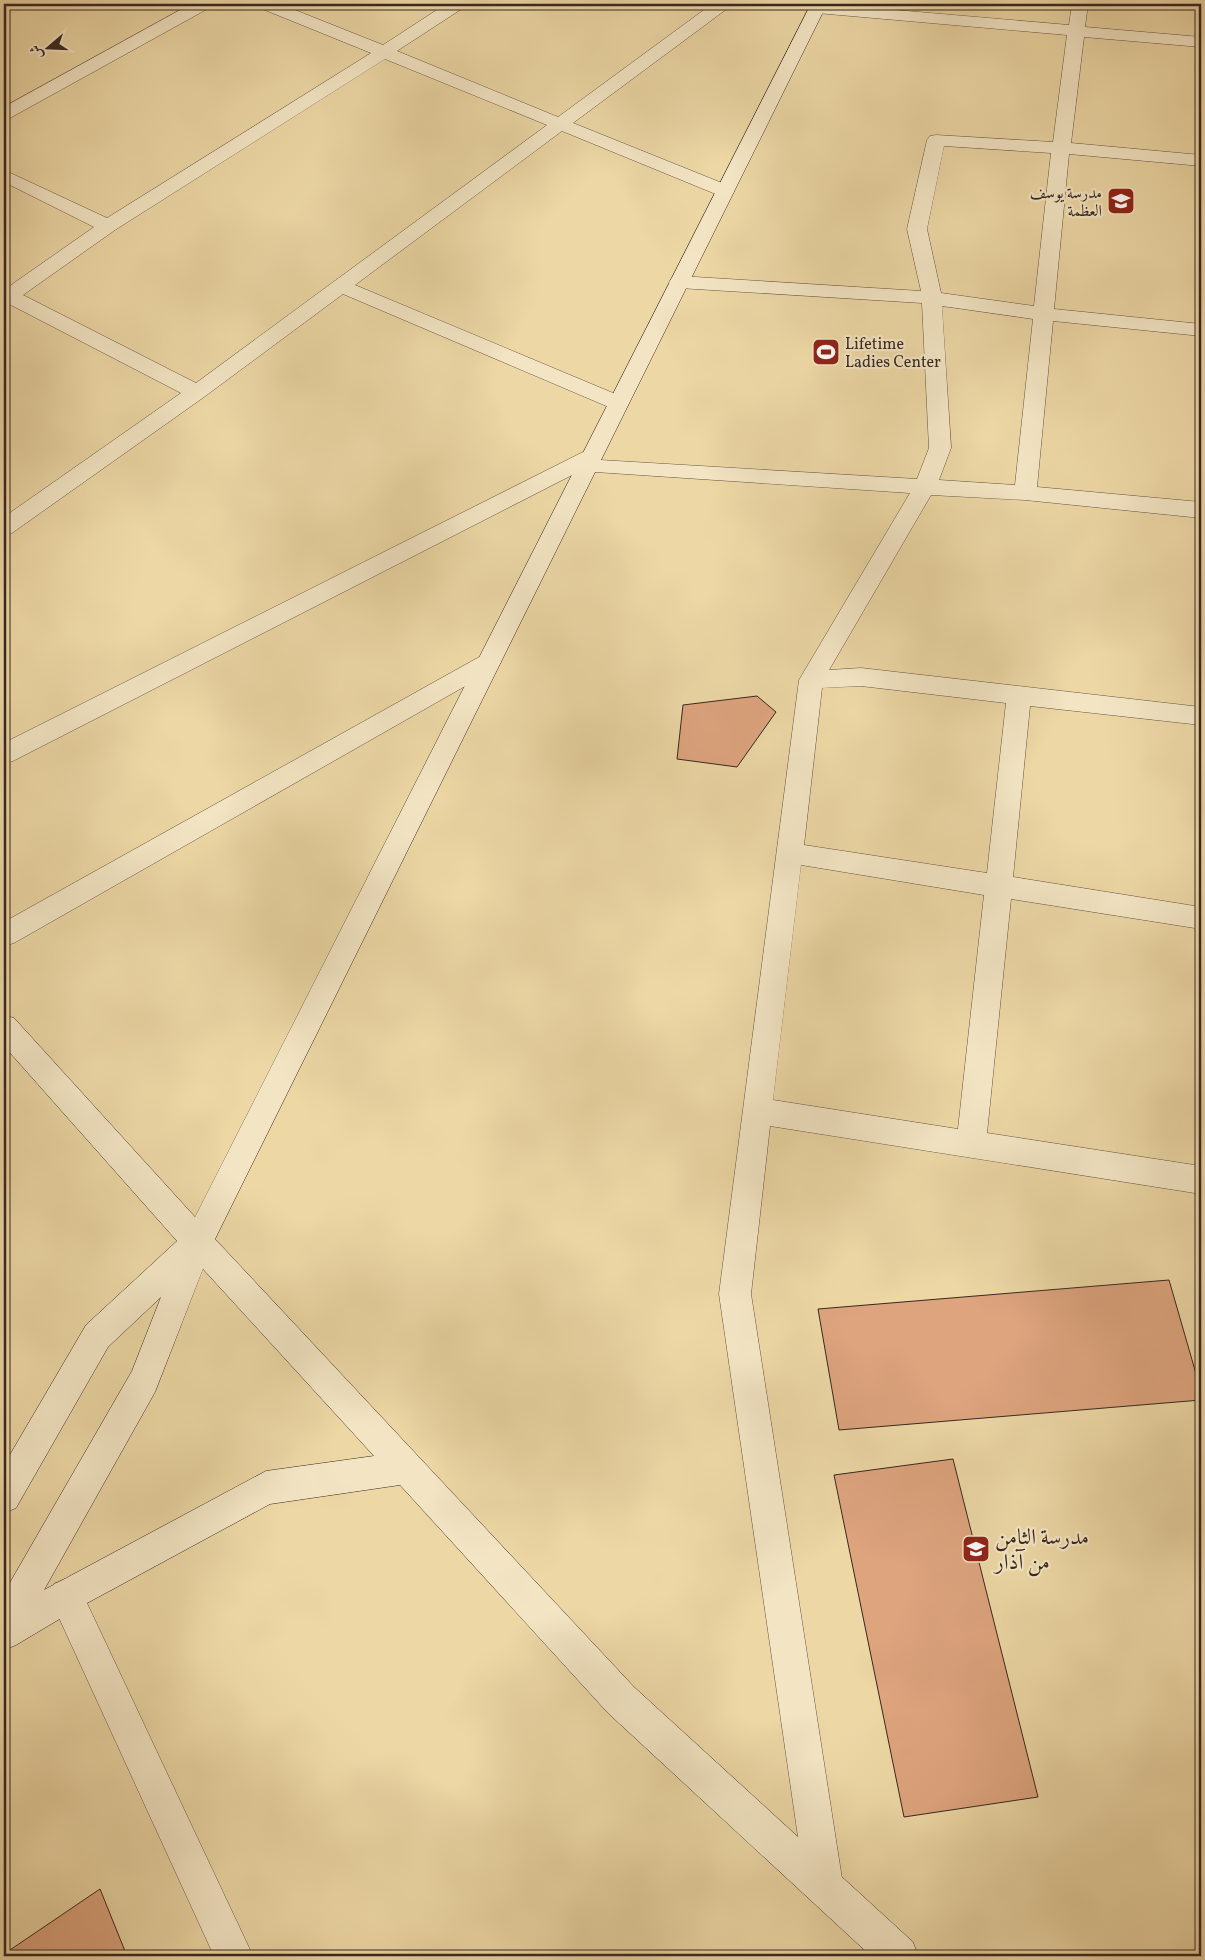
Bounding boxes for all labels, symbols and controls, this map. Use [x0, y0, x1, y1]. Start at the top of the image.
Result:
north arrow [22, 22, 72, 72]
text: ش [26, 42, 48, 61]
place label: مدرسة يوسف العظمة [1030, 183, 1102, 223]
school or university icon: مدرسة يوسف العظمة [1106, 186, 1136, 216]
place label: Lifetime Ladies Center [845, 334, 941, 374]
sports icon: Lifetime Ladies Center [811, 337, 841, 367]
place label: مدرسة الثامن من آذار [993, 1523, 1089, 1579]
school or university icon: مدرسة الثامن من آذار [961, 1534, 991, 1564]

